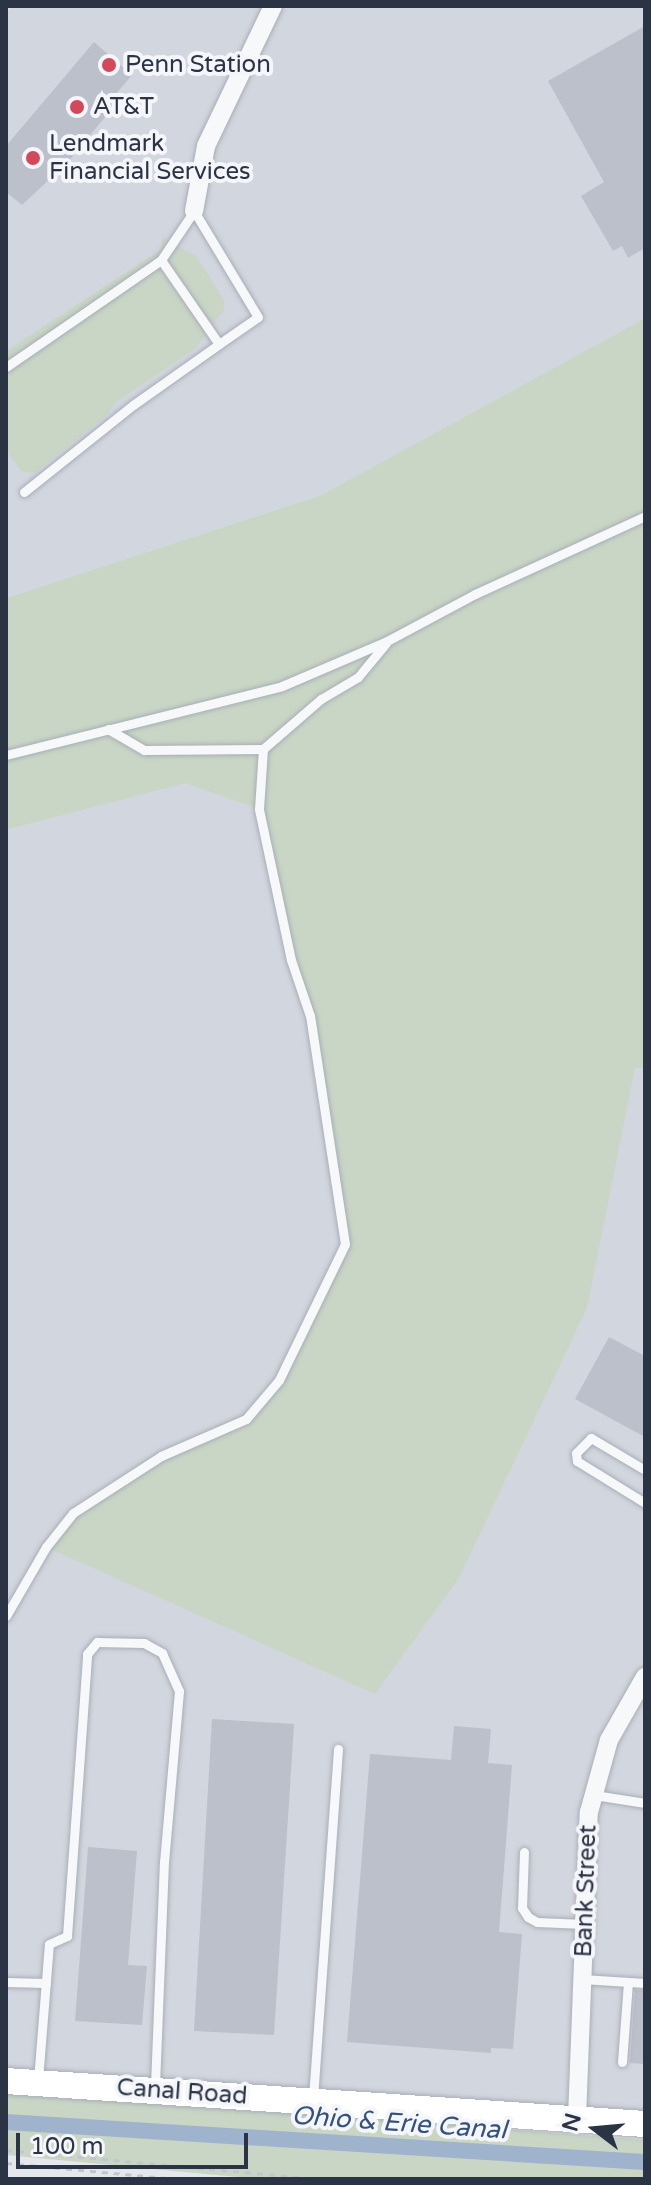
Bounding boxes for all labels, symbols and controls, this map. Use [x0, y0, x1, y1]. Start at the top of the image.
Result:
place label: Penn Station [125, 51, 271, 79]
marker: Penn Station [100, 56, 118, 74]
place label: AT&T [93, 93, 154, 121]
marker: AT&T [68, 98, 86, 116]
place label: Lendmark Financial Services [49, 130, 251, 186]
marker: Lendmark Financial Services [24, 149, 42, 167]
street label: Bank Street [569, 1824, 603, 1958]
street label: Canal Road [116, 2073, 248, 2111]
north arrow [555, 2089, 635, 2169]
water label: Ohio & Erie Canal [290, 2100, 508, 2146]
text: N [557, 2110, 587, 2134]
scale bar [20, 2117, 252, 2167]
text: 100 m [30, 2132, 104, 2161]

